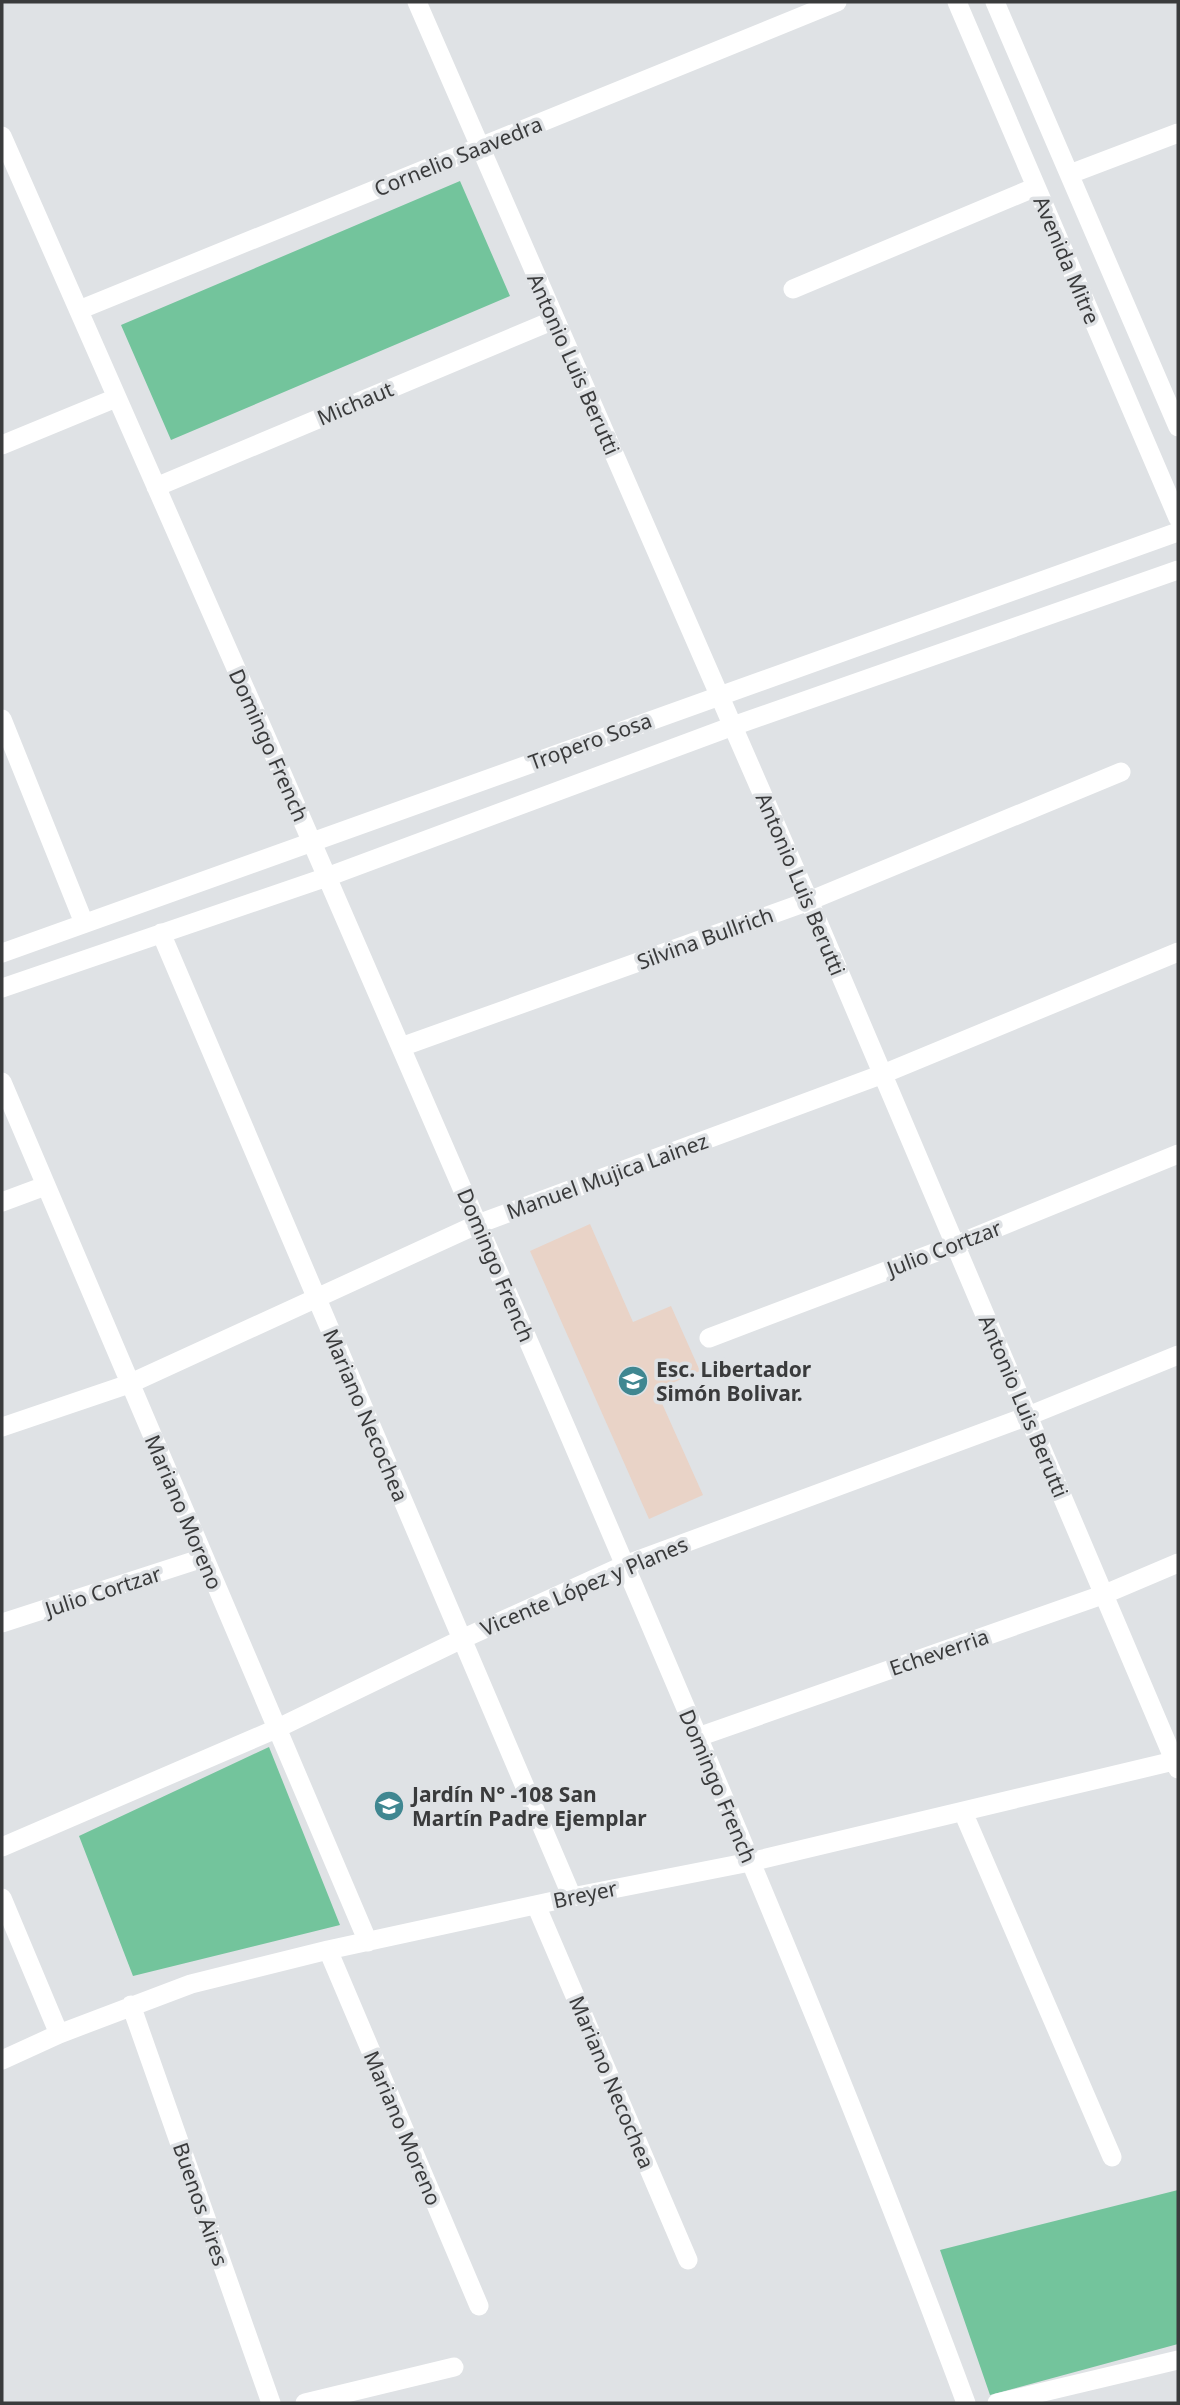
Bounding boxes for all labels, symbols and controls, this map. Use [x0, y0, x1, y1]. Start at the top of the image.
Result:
street label: Cornelio Saavedra [370, 109, 546, 203]
street label: Avenida Mitre [1027, 192, 1107, 328]
street label: Antonio Luis Berutti [521, 269, 627, 459]
street label: Michaut [313, 374, 398, 431]
street label: Domingo French [223, 664, 315, 826]
street label: Tropero Sosa [525, 706, 655, 776]
street label: Antonio Luis Berutti [750, 788, 852, 980]
street label: Silvina Bullrich [633, 900, 777, 976]
street label: Manuel Mujica Lainez [502, 1126, 712, 1225]
street label: Domingo French [451, 1184, 541, 1346]
street label: Julio Cortzar [881, 1213, 1005, 1283]
street label: Antonio Luis Berutti [973, 1310, 1075, 1502]
street label: Mariano Necochea [317, 1324, 415, 1506]
place label: Esc. Libertador Simón Bolivar. [656, 1355, 812, 1407]
school or university icon: Esc. Libertador Simón Bolivar. [616, 1364, 650, 1398]
street label: Mariano Moreno [139, 1430, 229, 1594]
street label: Vicente López y Planes [476, 1530, 692, 1642]
street label: Julio Cortzar [40, 1559, 165, 1624]
street label: Echeverria [886, 1622, 992, 1682]
street label: Domingo French [673, 1705, 763, 1867]
place label: Jardín N° -108 San Martín Padre Ejemplar [410, 1780, 647, 1832]
school or university icon: Jardín N° -108 San Martín Padre Ejemplar [372, 1789, 406, 1823]
street label: Breyer [551, 1874, 620, 1914]
street label: Mariano Necochea [563, 1991, 661, 2173]
street label: Mariano Moreno [358, 2046, 448, 2210]
street label: Buenos Aires [167, 2139, 235, 2269]

